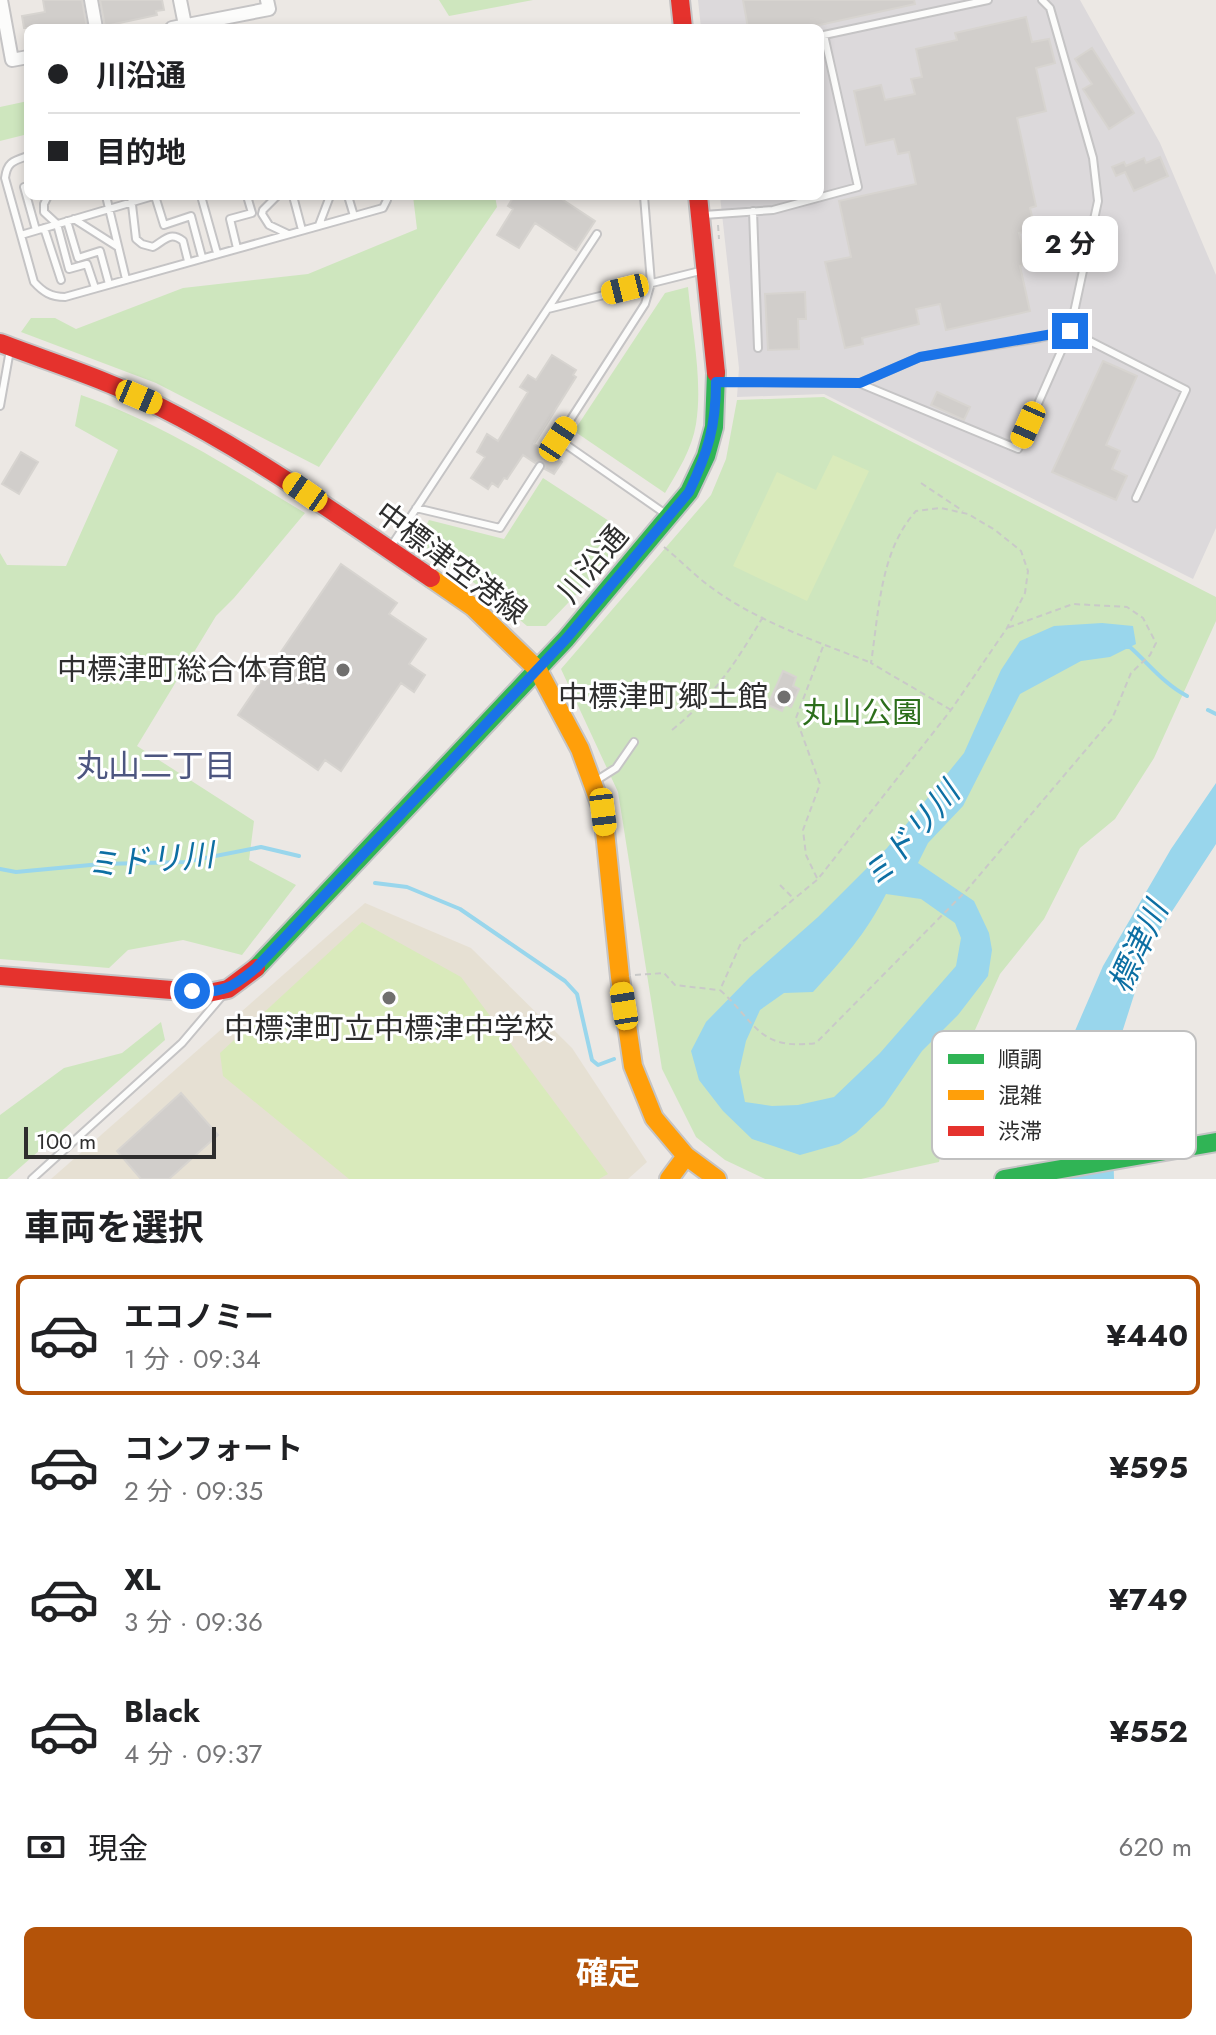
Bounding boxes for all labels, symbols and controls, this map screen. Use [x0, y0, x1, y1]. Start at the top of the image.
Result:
text: 川沿通 [96, 54, 186, 97]
text: 目的地 [96, 131, 186, 174]
callout: 2 分 [1022, 215, 1118, 271]
text: 2 分 [1045, 225, 1095, 263]
car [599, 272, 651, 306]
route end [1052, 313, 1088, 349]
car [112, 377, 166, 417]
car [1007, 398, 1049, 452]
car [535, 412, 581, 466]
car [278, 468, 332, 516]
street label: 中標津空港線 [366, 491, 536, 634]
street label: 川沿通 [547, 515, 638, 612]
place label: 中標津町総合体育館 [57, 648, 327, 691]
marker: 中標津町総合体育館 [334, 661, 352, 679]
place label: 中標津町郷土館 [558, 675, 768, 718]
marker: 中標津町郷土館 [775, 688, 793, 706]
park label: 丸山公園 [802, 691, 922, 734]
district label: 丸山二丁目 [76, 743, 236, 789]
water label: ミドリ川 [852, 769, 972, 898]
car [588, 787, 618, 837]
water label: ミドリ川 [84, 831, 219, 888]
water label: 標津川 [1097, 891, 1180, 1000]
route start [174, 973, 210, 1009]
car [608, 980, 640, 1032]
marker: 中標津町立中標津中学校 [380, 989, 398, 1007]
place label: 中標津町立中標津中学校 [224, 1007, 554, 1050]
legend [932, 1031, 1196, 1159]
text: 順調 [998, 1043, 1042, 1075]
text: 混雑 [998, 1079, 1042, 1111]
text: 渋滞 [998, 1115, 1042, 1147]
scale bar [24, 1123, 216, 1159]
text: 100 m [36, 1125, 96, 1157]
text: 車両を選択 [24, 1201, 204, 1253]
text: エコノミー [124, 1295, 274, 1338]
icon: car [28, 1299, 100, 1371]
text: ¥440 [1106, 1314, 1188, 1357]
text: 1 分 · 09:34 [124, 1340, 261, 1378]
text: コンフォート [124, 1427, 303, 1470]
icon: car [28, 1431, 100, 1503]
text: ¥595 [1109, 1446, 1188, 1489]
text: 2 分 · 09:35 [124, 1472, 263, 1510]
text: XL [124, 1558, 160, 1601]
icon: car [28, 1563, 100, 1635]
text: ¥749 [1109, 1578, 1188, 1621]
text: 3 分 · 09:36 [124, 1603, 263, 1641]
text: Black [124, 1690, 200, 1733]
icon: car [28, 1695, 100, 1767]
text: ¥552 [1110, 1710, 1188, 1753]
text: 4 分 · 09:37 [124, 1735, 262, 1773]
icon: cash [24, 1825, 68, 1869]
text: 現金 [88, 1827, 148, 1870]
text: 620 m [1119, 1828, 1192, 1866]
button: 確定 [24, 1927, 1192, 2019]

